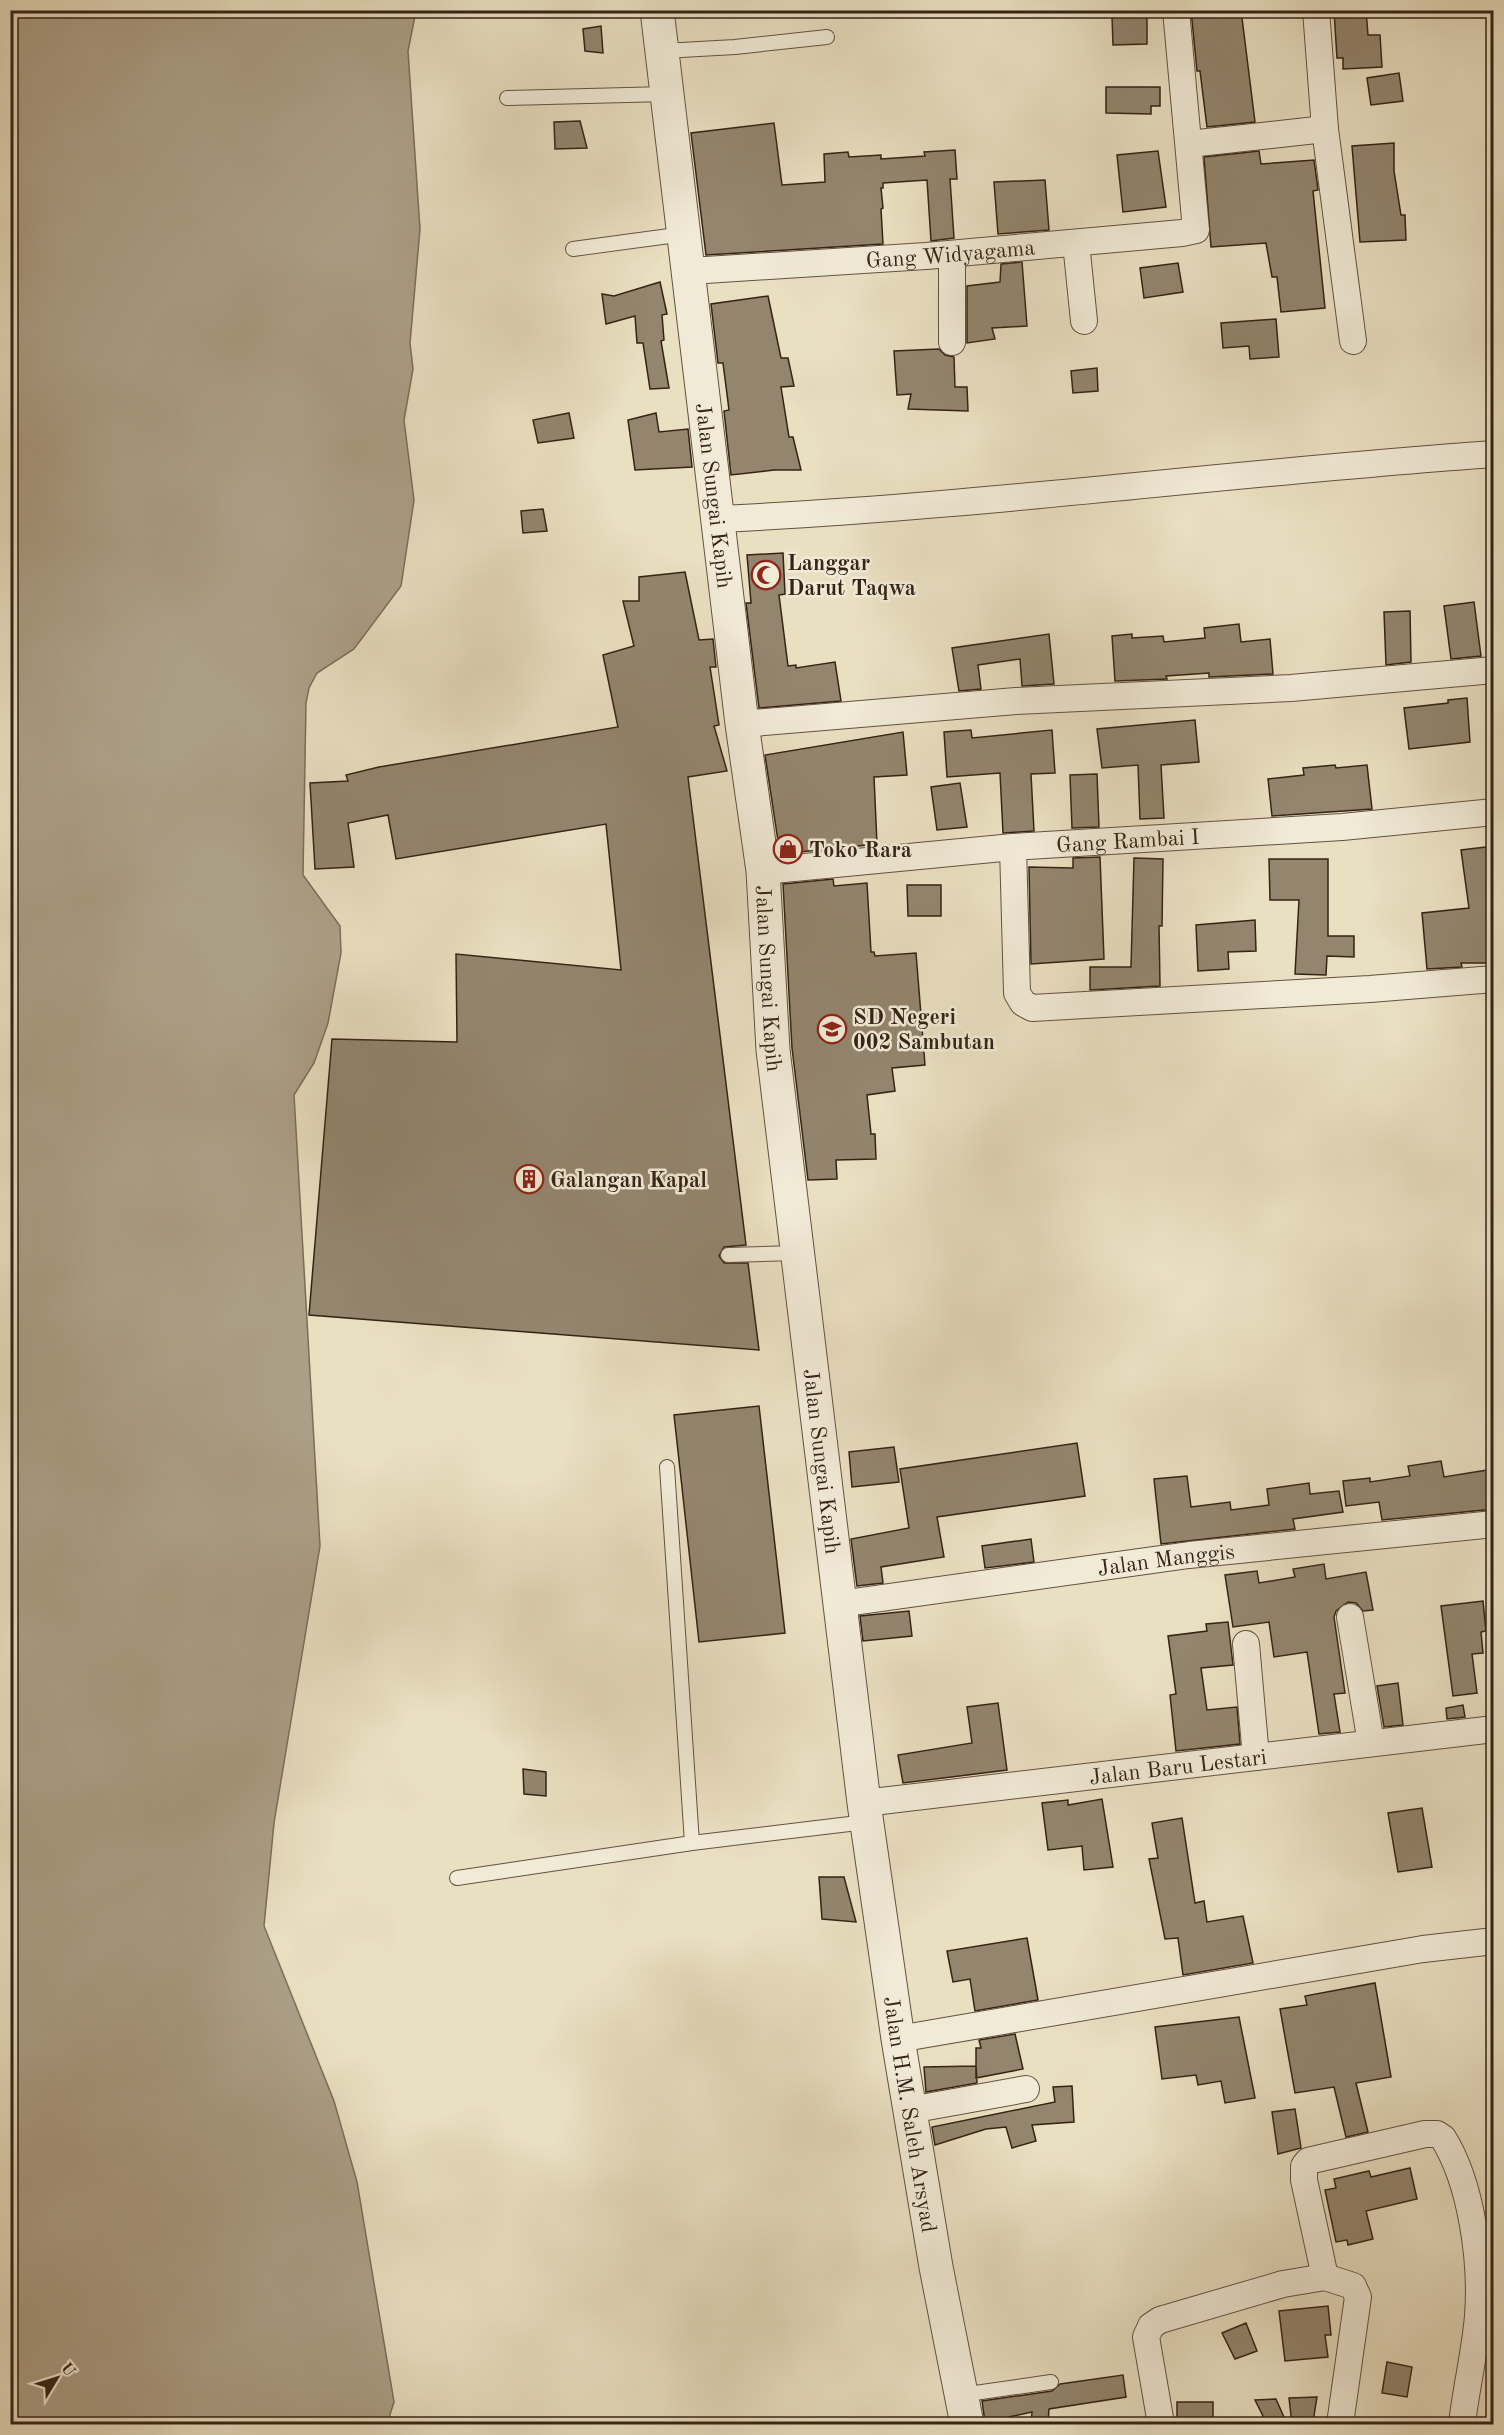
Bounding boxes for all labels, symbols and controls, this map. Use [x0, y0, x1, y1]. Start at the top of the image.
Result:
street label: Gang Widyagama [865, 237, 1036, 273]
street label: Jalan Sungai Kapih [691, 402, 735, 590]
place label: Langgar Darut Taqwa [787, 553, 916, 600]
mosque icon: Langgar Darut Taqwa [750, 559, 782, 591]
street label: Gang Rambai I [1055, 827, 1200, 857]
shop icon: Toko Rara [772, 833, 804, 865]
place label: Toko Rara [809, 840, 912, 862]
street label: Jalan Sungai Kapih [751, 885, 785, 1073]
place label: SD Negeri 002 Sambutan [853, 1007, 995, 1054]
school or university icon: SD Negeri 002 Sambutan [816, 1013, 848, 1045]
building icon: Galangan Kapal [513, 1163, 545, 1195]
place label: Galangan Kapal [550, 1170, 707, 1192]
street label: Jalan Sungai Kapih [799, 1367, 843, 1555]
street label: Jalan Manggis [1096, 1541, 1236, 1581]
street label: Jalan Baru Lestari [1088, 1747, 1268, 1789]
street label: Jalan H.M. Saleh Arsyad [879, 1995, 939, 2234]
north arrow [27, 2348, 87, 2408]
text: U [57, 2360, 78, 2380]

